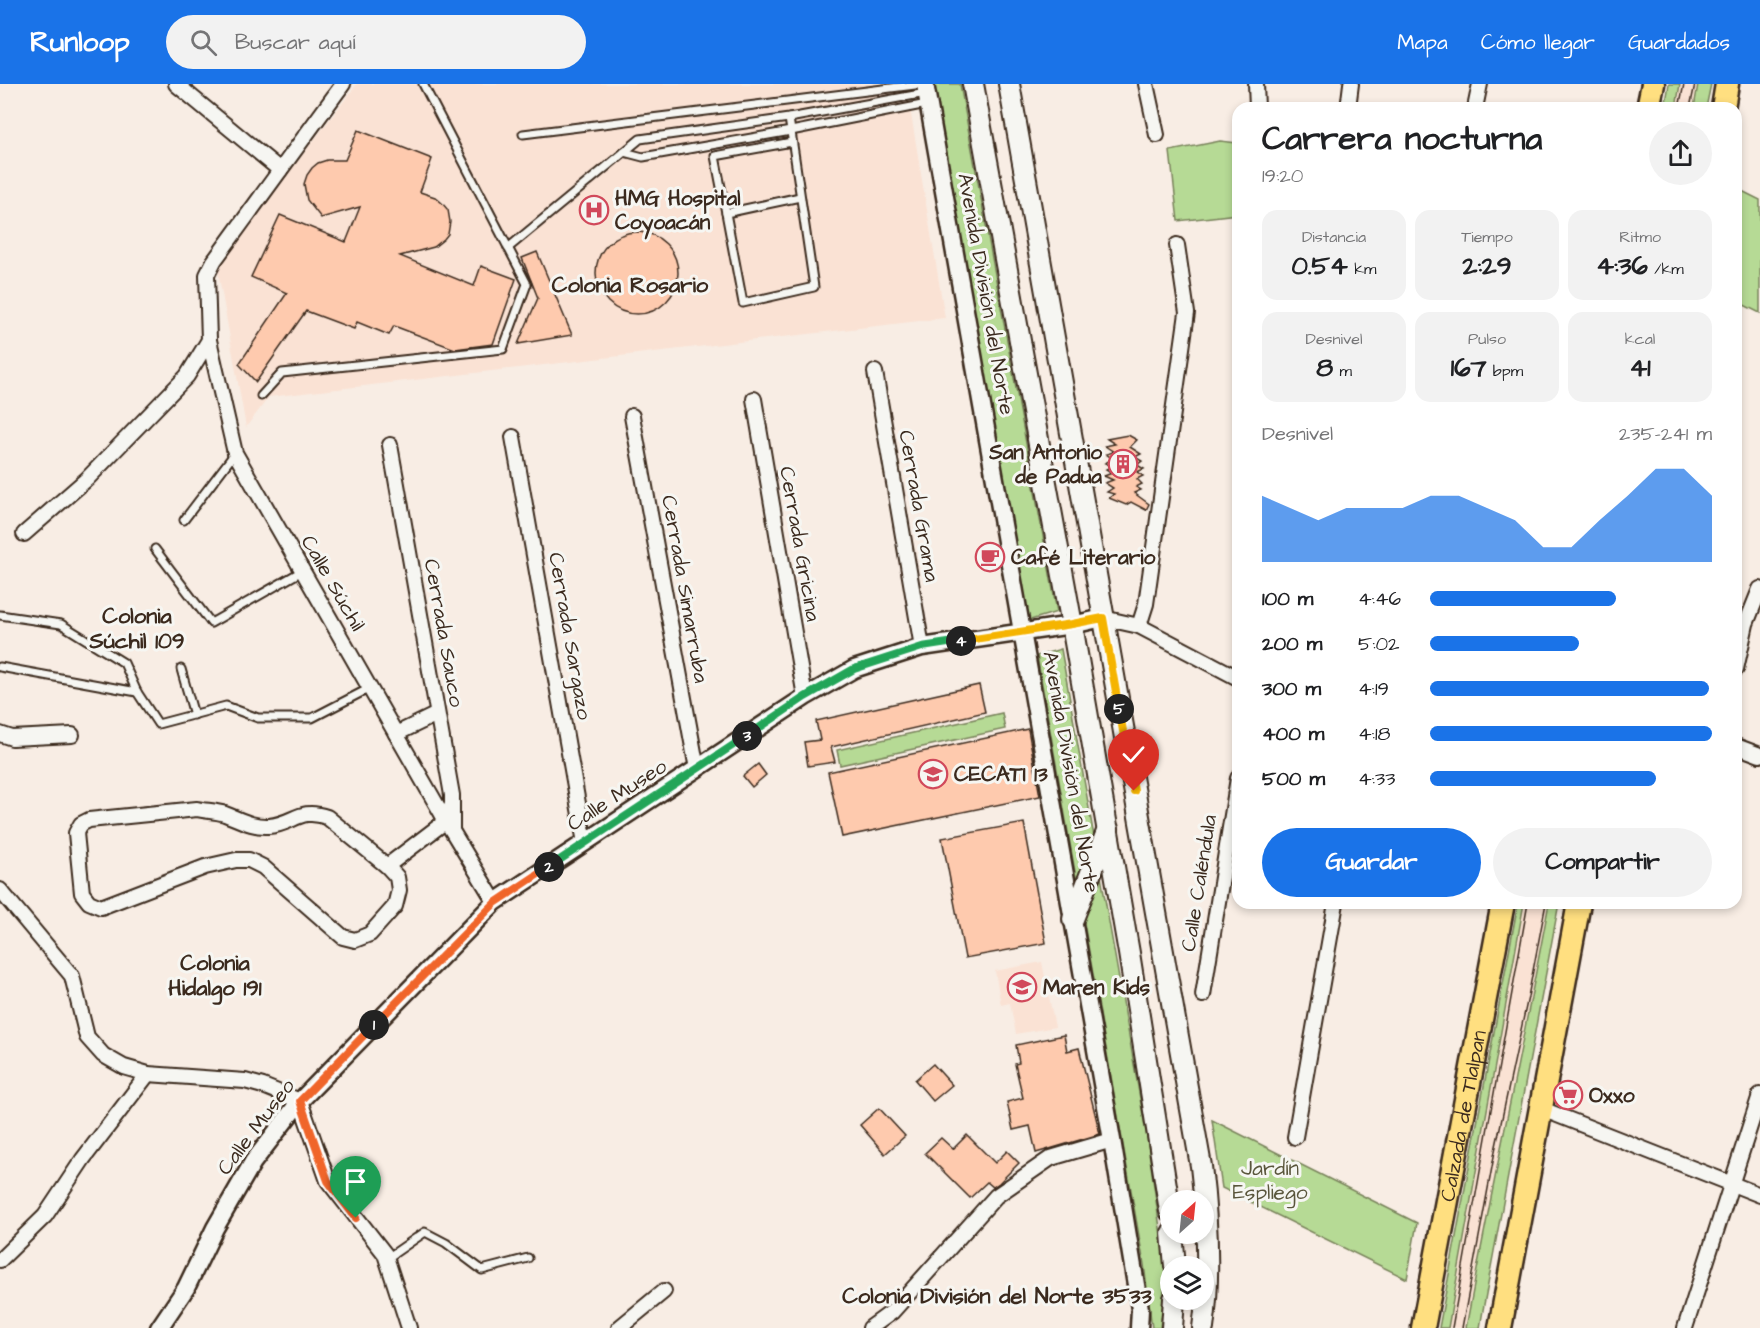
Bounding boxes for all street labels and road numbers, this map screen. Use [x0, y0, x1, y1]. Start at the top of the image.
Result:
street label: Avenida División del Norte [950, 171, 1022, 417]
street label: Cerrada Grama [891, 428, 947, 585]
street label: Cerrada Gricina [772, 464, 828, 624]
street label: Cerrada Simarruba [654, 493, 716, 685]
street label: Calle Súchil [294, 530, 372, 636]
street label: Cerrada Sargazo [539, 550, 599, 722]
street label: Cerrada Sauco [417, 557, 471, 710]
street label: Avenida División del Norte [1035, 649, 1107, 895]
street label: Calle Museo [561, 752, 673, 838]
street label: Calle Caléndula [1174, 812, 1224, 953]
street label: Calzada de Tlalpan [1433, 1028, 1493, 1204]
street label: Calle Museo [210, 1073, 302, 1181]

